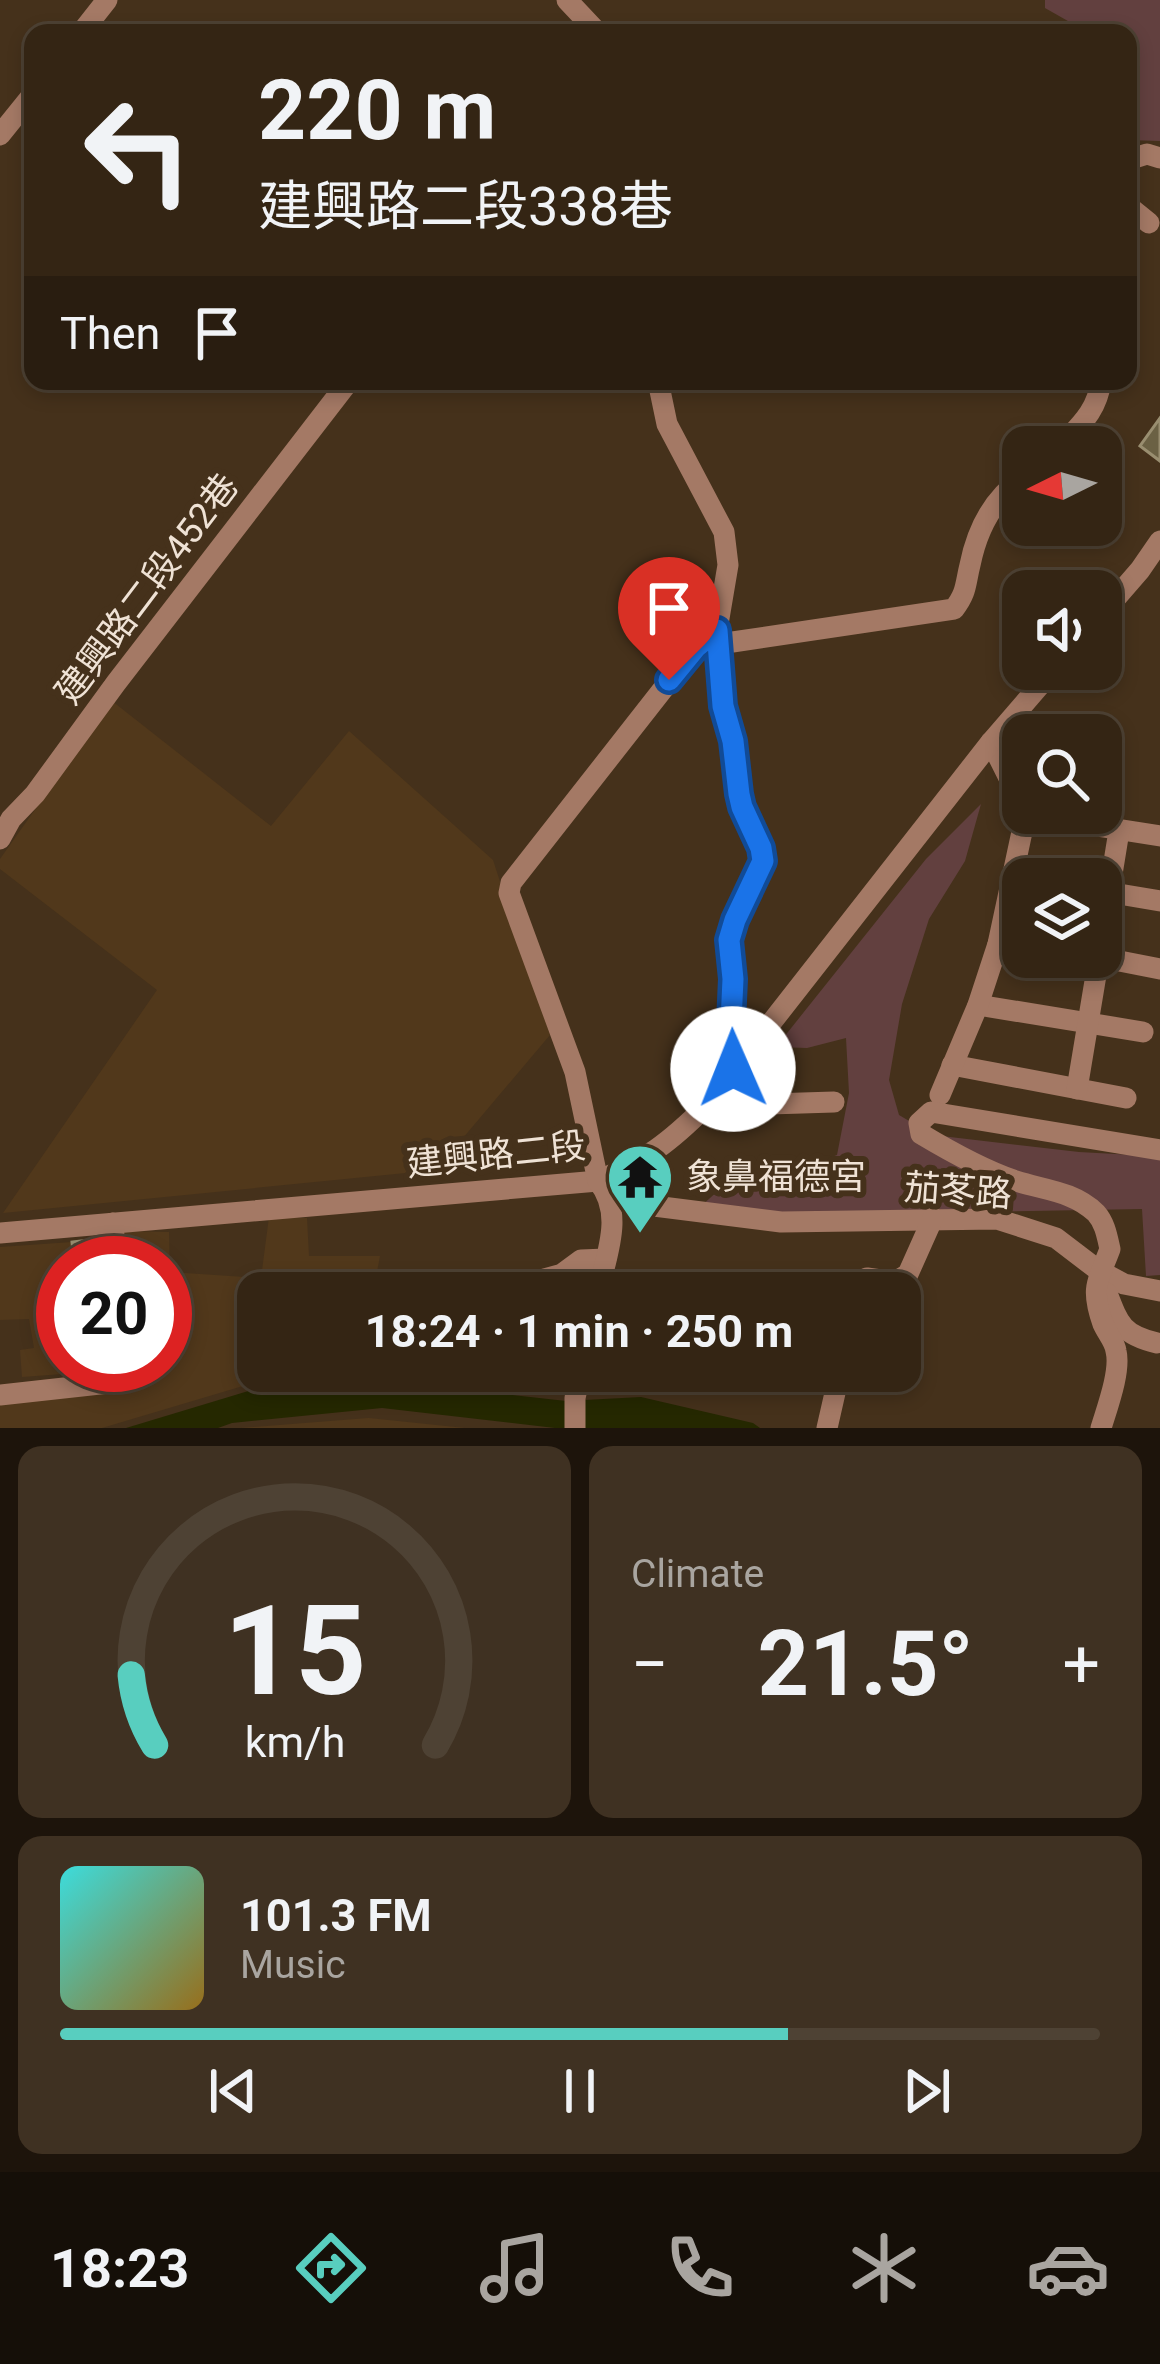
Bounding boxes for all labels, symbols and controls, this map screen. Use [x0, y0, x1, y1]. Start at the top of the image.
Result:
text: 220 m [258, 61, 496, 160]
icon: left [60, 72, 216, 228]
text: 建興路二段338巷 [258, 175, 673, 238]
icon: arrive [184, 300, 250, 366]
text: Then [60, 307, 160, 360]
north arrow [1002, 426, 1122, 546]
map controls [1002, 426, 1122, 978]
street label: 建興路二段452巷 [47, 466, 247, 712]
pin [618, 557, 720, 680]
button: sound [1002, 570, 1122, 690]
icon: arrive [636, 575, 702, 641]
button: search [1002, 714, 1122, 834]
button: layers [1002, 858, 1122, 978]
position arrow [670, 1006, 796, 1132]
street label: 建興路二段 [404, 1125, 588, 1185]
temple icon: 象鼻福德宮 [605, 1142, 675, 1236]
place label: 象鼻福德宮 [686, 1156, 866, 1198]
street label: 茄苳路 [903, 1166, 1013, 1216]
speed limit sign: 20 [36, 1236, 192, 1392]
text: 18:24 · 1 min · 250 m [365, 1305, 793, 1358]
text: Climate [631, 1551, 764, 1597]
text: 15 [223, 1578, 366, 1724]
text: 21.5° [758, 1612, 974, 1717]
text: − [631, 1626, 669, 1703]
text: + [1063, 1626, 1100, 1703]
text: km/h [244, 1717, 345, 1767]
text: 101.3 FM [240, 1889, 432, 1942]
text: Music [240, 1942, 346, 1988]
icon: previous [200, 2058, 266, 2124]
icon: pause [547, 2058, 613, 2124]
icon: next [894, 2058, 960, 2124]
icon: directions [289, 2226, 373, 2310]
icon: music [473, 2226, 557, 2310]
icon: phone [658, 2226, 742, 2310]
icon: climate [842, 2226, 926, 2310]
icon: car [1026, 2226, 1110, 2310]
text: 18:23 [50, 2237, 189, 2300]

